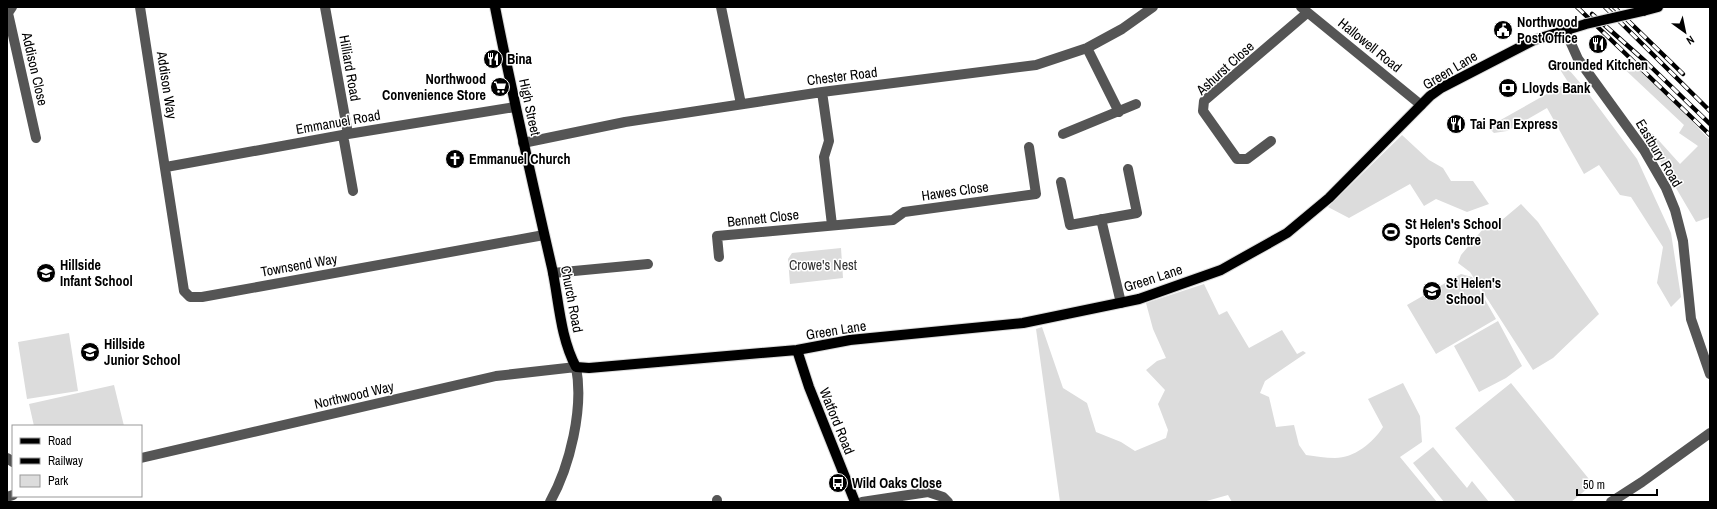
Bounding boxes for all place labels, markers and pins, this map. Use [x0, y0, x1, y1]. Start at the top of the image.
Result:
place label: Northwood Post Office [1517, 13, 1578, 47]
public building icon: Northwood Post Office [1492, 19, 1514, 41]
restaurant icon: Grounded Kitchen [1587, 33, 1609, 55]
restaurant icon: Bina [482, 48, 504, 70]
place label: Bina [507, 50, 532, 68]
place label: Grounded Kitchen [1548, 56, 1648, 74]
place label: Northwood Convenience Store [382, 70, 486, 104]
supermarket icon: Northwood Convenience Store [489, 76, 511, 98]
bank icon: Lloyds Bank [1497, 77, 1519, 99]
place label: Lloyds Bank [1522, 79, 1591, 97]
restaurant icon: Tai Pan Express [1445, 113, 1467, 135]
place label: Tai Pan Express [1470, 115, 1558, 133]
church icon: Emmanuel Church [444, 148, 466, 170]
place label: Emmanuel Church [469, 150, 570, 168]
place label: St Helen's School Sports Centre [1405, 215, 1502, 249]
sports icon: St Helen's School Sports Centre [1380, 221, 1402, 243]
place label: Hillside Infant School [60, 256, 133, 290]
school or university icon: Hillside Infant School [35, 262, 57, 284]
place label: St Helen's School [1446, 274, 1501, 308]
school or university icon: St Helen's School [1421, 280, 1443, 302]
place label: Hillside Junior School [104, 335, 181, 369]
school or university icon: Hillside Junior School [79, 341, 101, 363]
bus stop icon: Wild Oaks Close [827, 472, 849, 494]
place label: Wild Oaks Close [852, 474, 942, 492]

